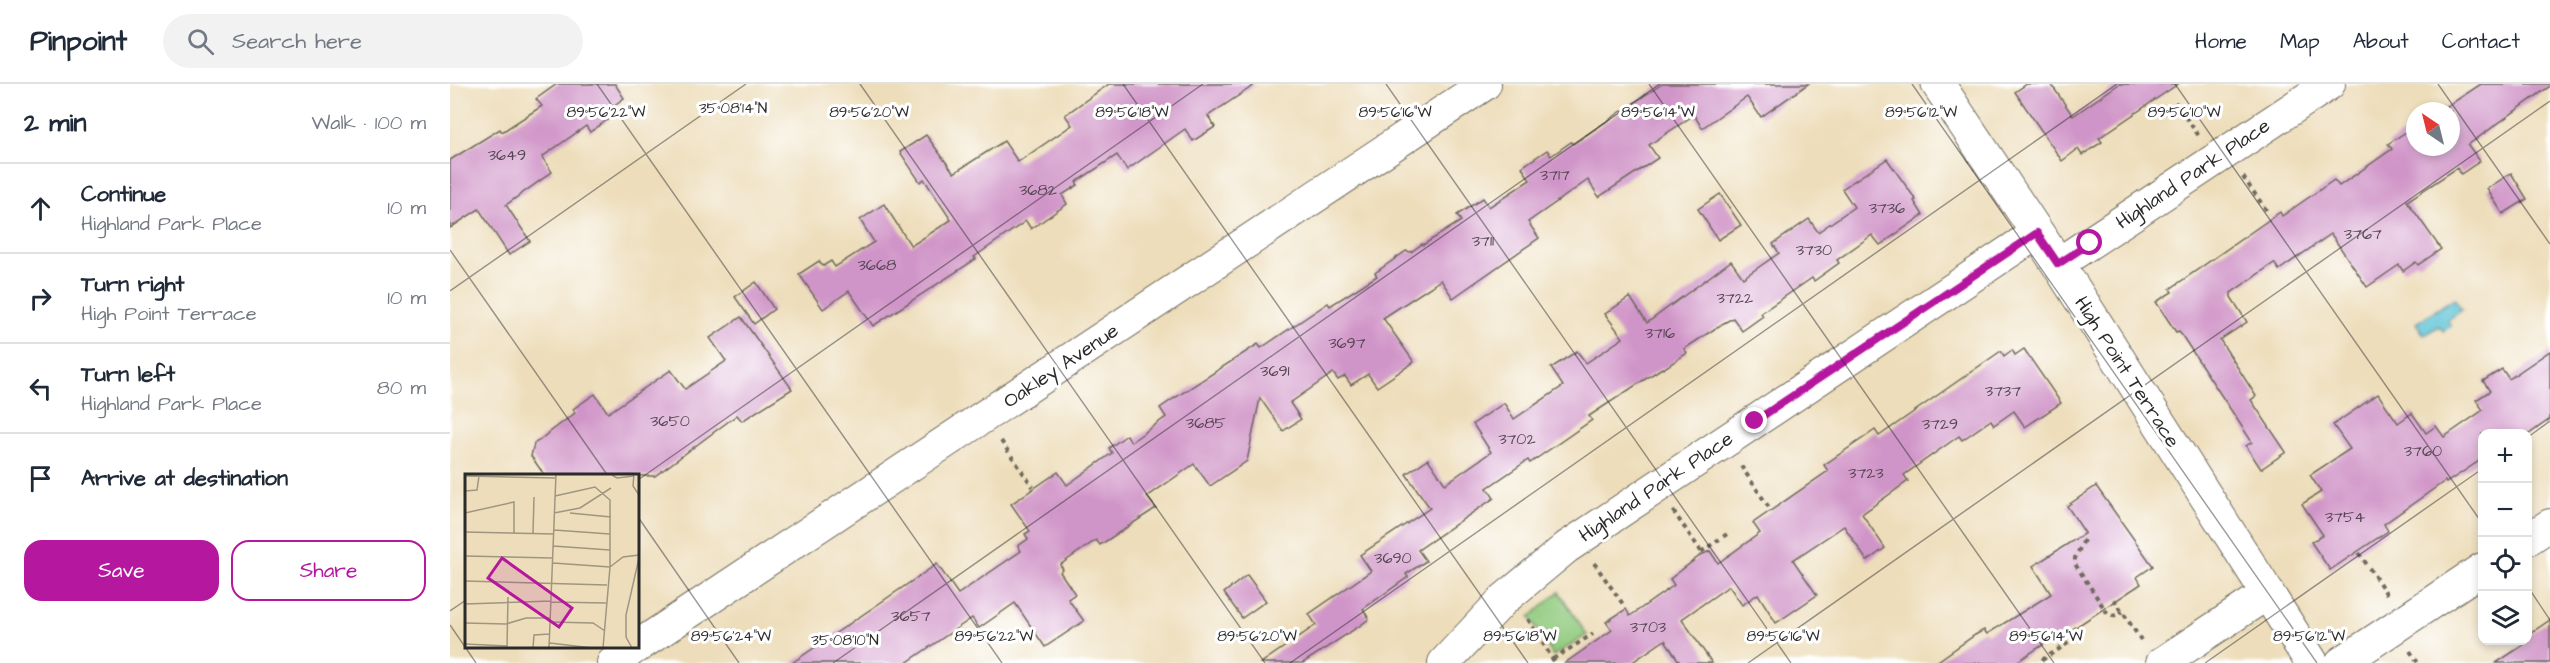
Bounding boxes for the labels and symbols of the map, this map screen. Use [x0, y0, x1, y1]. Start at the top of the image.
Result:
text: 35°08'14"N [699, 98, 767, 119]
text: 89°56'22"W [567, 102, 645, 123]
text: 89°56'20"W [829, 102, 909, 123]
text: 89°56'18"W [1095, 102, 1169, 123]
text: 89°56'16"W [1359, 102, 1432, 123]
text: 89°56'14"W [1621, 102, 1695, 123]
text: 89°56'12"W [1885, 102, 1957, 123]
text: 89°56'10"W [2147, 102, 2221, 123]
north arrow [2406, 102, 2460, 156]
street label: Highland Park Place [2110, 112, 2276, 237]
house number: 3649 [488, 144, 526, 166]
house number: 3717 [1540, 164, 1570, 186]
house number: 3682 [1019, 179, 1057, 201]
house number: 3736 [1869, 197, 1905, 219]
house number: 3767 [2344, 223, 2382, 245]
route start [2076, 229, 2102, 255]
house number: 3711 [1472, 230, 1494, 252]
house number: 3730 [1796, 239, 1832, 261]
house number: 3668 [858, 254, 896, 276]
house number: 3722 [1717, 287, 1753, 309]
street label: High Point Terrace [2067, 291, 2187, 454]
street label: Oakley Avenue [998, 317, 1125, 416]
house number: 3716 [1645, 322, 1675, 344]
house number: 3697 [1328, 332, 1366, 354]
house number: 3691 [1260, 360, 1290, 382]
house number: 3737 [1985, 380, 2021, 402]
route end [1741, 407, 1767, 433]
house number: 3650 [650, 410, 690, 432]
house number: 3685 [1186, 412, 1227, 434]
house number: 3729 [1922, 413, 1958, 435]
street label: Highland Park Place [1573, 425, 1739, 550]
house number: 3702 [1498, 428, 1536, 450]
house number: 3760 [2404, 440, 2442, 462]
house number: 3723 [1848, 462, 1884, 484]
inset map [465, 474, 639, 648]
house number: 3754 [2325, 506, 2365, 528]
house number: 3690 [1374, 547, 1412, 569]
house number: 3657 [891, 605, 931, 627]
house number: 3703 [1630, 616, 1666, 638]
text: 89°56'24"W [691, 626, 771, 647]
text: 89°56'22"W [955, 626, 1033, 647]
text: 89°56'20"W [1217, 626, 1297, 647]
text: 89°56'18"W [1483, 626, 1557, 647]
text: 89°56'16"W [1747, 626, 1820, 647]
text: 89°56'14"W [2009, 626, 2083, 647]
text: 89°56'12"W [2273, 626, 2345, 647]
text: 35°08'10"N [811, 630, 879, 651]

